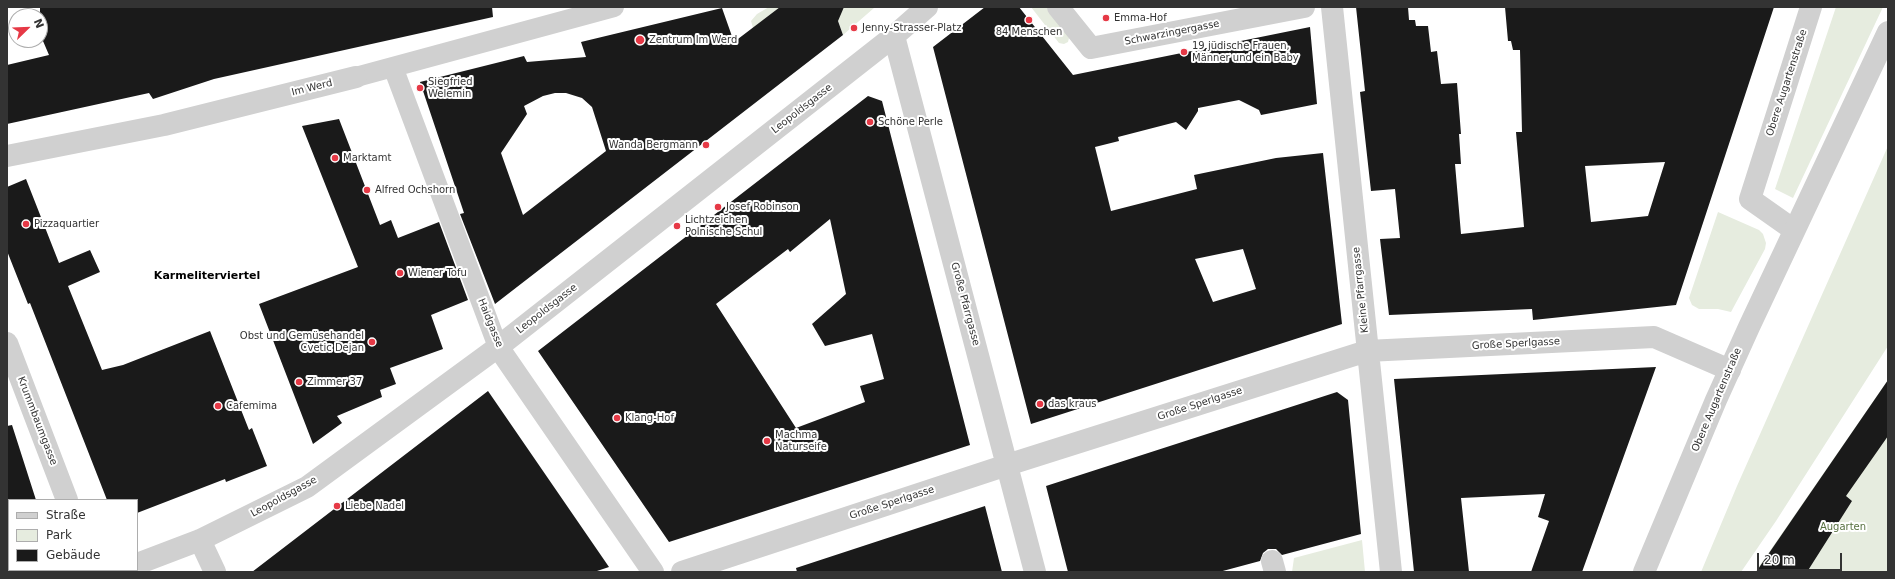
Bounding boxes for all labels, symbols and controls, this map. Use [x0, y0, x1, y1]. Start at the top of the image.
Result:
north arrow [8, 8, 48, 48]
place label: Emma-Hof [1114, 12, 1167, 24]
marker: Emma-Hof [1101, 13, 1111, 23]
marker: 84 Menschen [1024, 15, 1034, 25]
text: N [31, 17, 46, 30]
street label: Schwarzingergasse [1124, 18, 1220, 48]
place label: Jenny-Strasser-Platz [862, 22, 961, 34]
marker: Jenny-Strasser-Platz [849, 23, 859, 33]
place label: 84 Menschen [996, 26, 1062, 38]
street label: Obere Augartenstraße [1764, 28, 1810, 138]
marker: Zentrum Im Werd [634, 34, 646, 46]
place label: Zentrum Im Werd [649, 34, 737, 46]
place label: 19 jüdische Frauen, Männer und ein Baby [1192, 40, 1299, 64]
marker: 19 jüdische Frauen, Männer und ein Baby [1179, 47, 1189, 57]
place label: Siegfried Welemin [428, 76, 473, 100]
street label: Im Werd [290, 77, 334, 99]
street label: Leopoldsgasse [769, 82, 835, 136]
marker: Siegfried Welemin [415, 83, 425, 93]
place label: Schöne Perle [878, 116, 943, 128]
marker: Schöne Perle [865, 117, 875, 127]
place label: Wanda Bergmann [609, 139, 698, 151]
marker: Wanda Bergmann [701, 140, 711, 150]
place label: Marktamt [343, 152, 391, 164]
marker: Marktamt [330, 153, 340, 163]
place label: Alfred Ochshorn [375, 184, 455, 196]
marker: Alfred Ochshorn [362, 185, 372, 195]
place label: Josef Robinson [726, 201, 799, 213]
marker: Josef Robinson [713, 202, 723, 212]
place label: Lichtzeichen Polnische Schul [685, 214, 762, 238]
place label: Pizzaquartier [34, 218, 99, 230]
marker: Pizzaquartier [21, 219, 31, 229]
marker: Lichtzeichen Polnische Schul [672, 221, 682, 231]
street label: Kleine Pfarrgasse [1351, 246, 1371, 334]
street label: Große Pfarrgasse [948, 261, 982, 347]
place label: Wiener Tofu [408, 267, 467, 279]
marker: Wiener Tofu [395, 268, 405, 278]
district label: Karmeliterviertel [154, 269, 260, 283]
street label: Leopoldsgasse [514, 282, 580, 336]
street label: Haidgasse [475, 297, 505, 349]
place label: Obst und Gemüsehandel Cvetic Dejan [240, 330, 364, 354]
street label: Große Sperlgasse [1472, 336, 1560, 352]
marker: Obst und Gemüsehandel Cvetic Dejan [367, 337, 377, 347]
street label: Obere Augartenstraße [1690, 346, 1744, 454]
street label: Krummbaumgasse [15, 375, 59, 467]
place label: Zimmer 37 [307, 376, 362, 388]
marker: Zimmer 37 [294, 377, 304, 387]
street label: Große Sperlgasse [1156, 385, 1244, 423]
place label: das kraus [1048, 398, 1096, 410]
marker: das kraus [1035, 399, 1045, 409]
place label: Cafemima [226, 400, 277, 412]
marker: Cafemima [213, 401, 223, 411]
place label: Klang-Hof [625, 412, 674, 424]
marker: Klang-Hof [612, 413, 622, 423]
place label: Machma Naturseife [775, 429, 827, 452]
marker: Machma Naturseife [762, 436, 772, 446]
street label: Leopoldsgasse [249, 474, 319, 520]
street label: Große Sperlgasse [848, 484, 936, 522]
legend [8, 499, 138, 571]
place label: Liebe Nadel [345, 500, 404, 512]
marker: Liebe Nadel [332, 501, 342, 511]
text: Straße [46, 508, 86, 522]
park label: Augarten [1820, 521, 1866, 533]
text: Park [46, 528, 72, 542]
scale bar [1759, 545, 1844, 571]
text: Gebäude [46, 548, 100, 562]
text: 20 m [1764, 553, 1795, 567]

